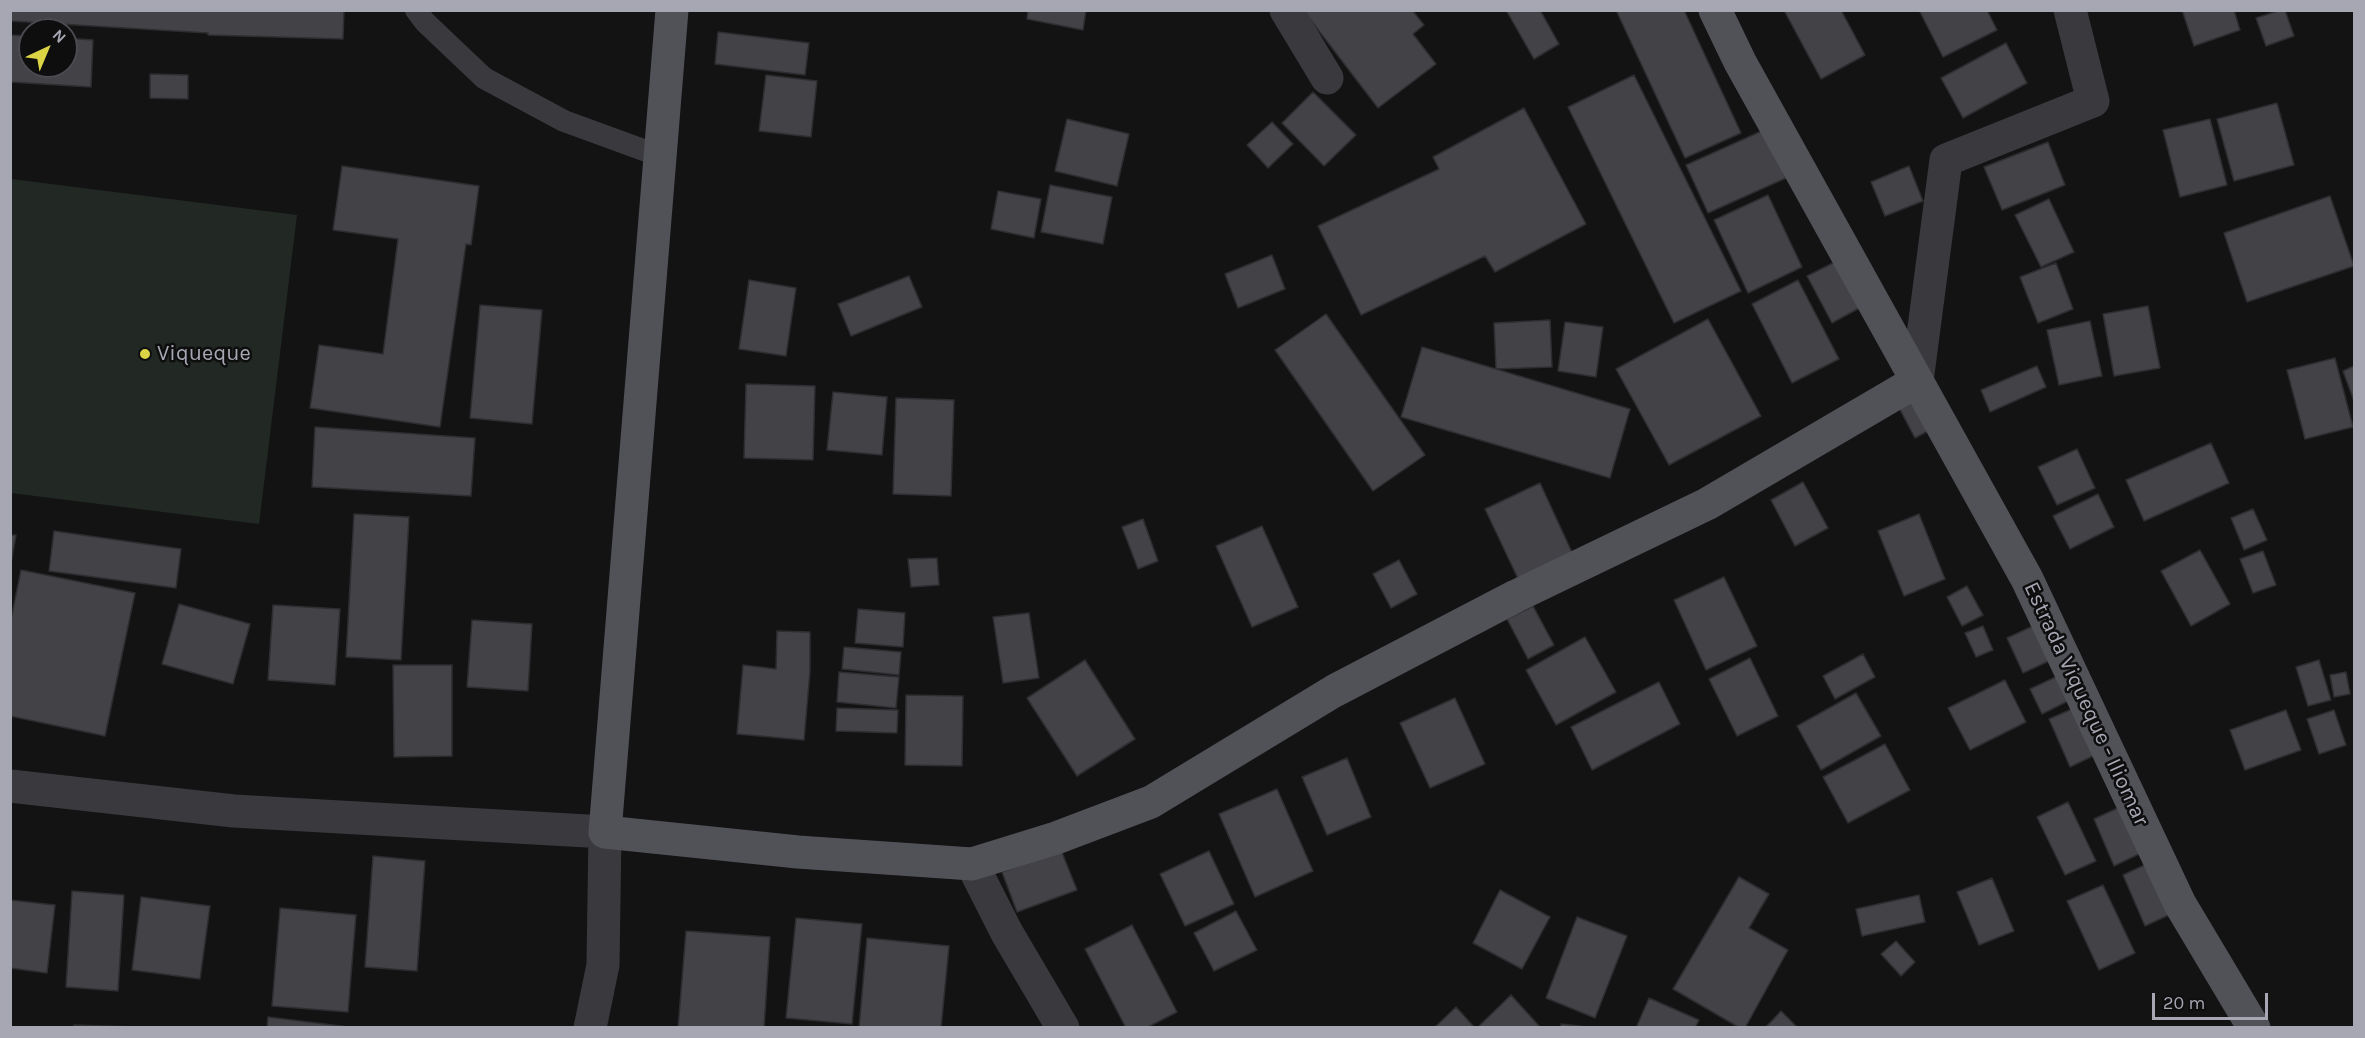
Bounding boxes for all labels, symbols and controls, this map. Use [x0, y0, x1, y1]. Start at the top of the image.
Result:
north arrow [18, 18, 78, 78]
text: N [49, 25, 70, 47]
place label: Viqueque [157, 341, 251, 367]
marker: Viqueque [138, 347, 152, 361]
street label: Estrada Viqueque - Iliomar [2018, 578, 2154, 830]
scale bar [2155, 981, 2270, 1019]
text: 20 m [2163, 992, 2205, 1014]

